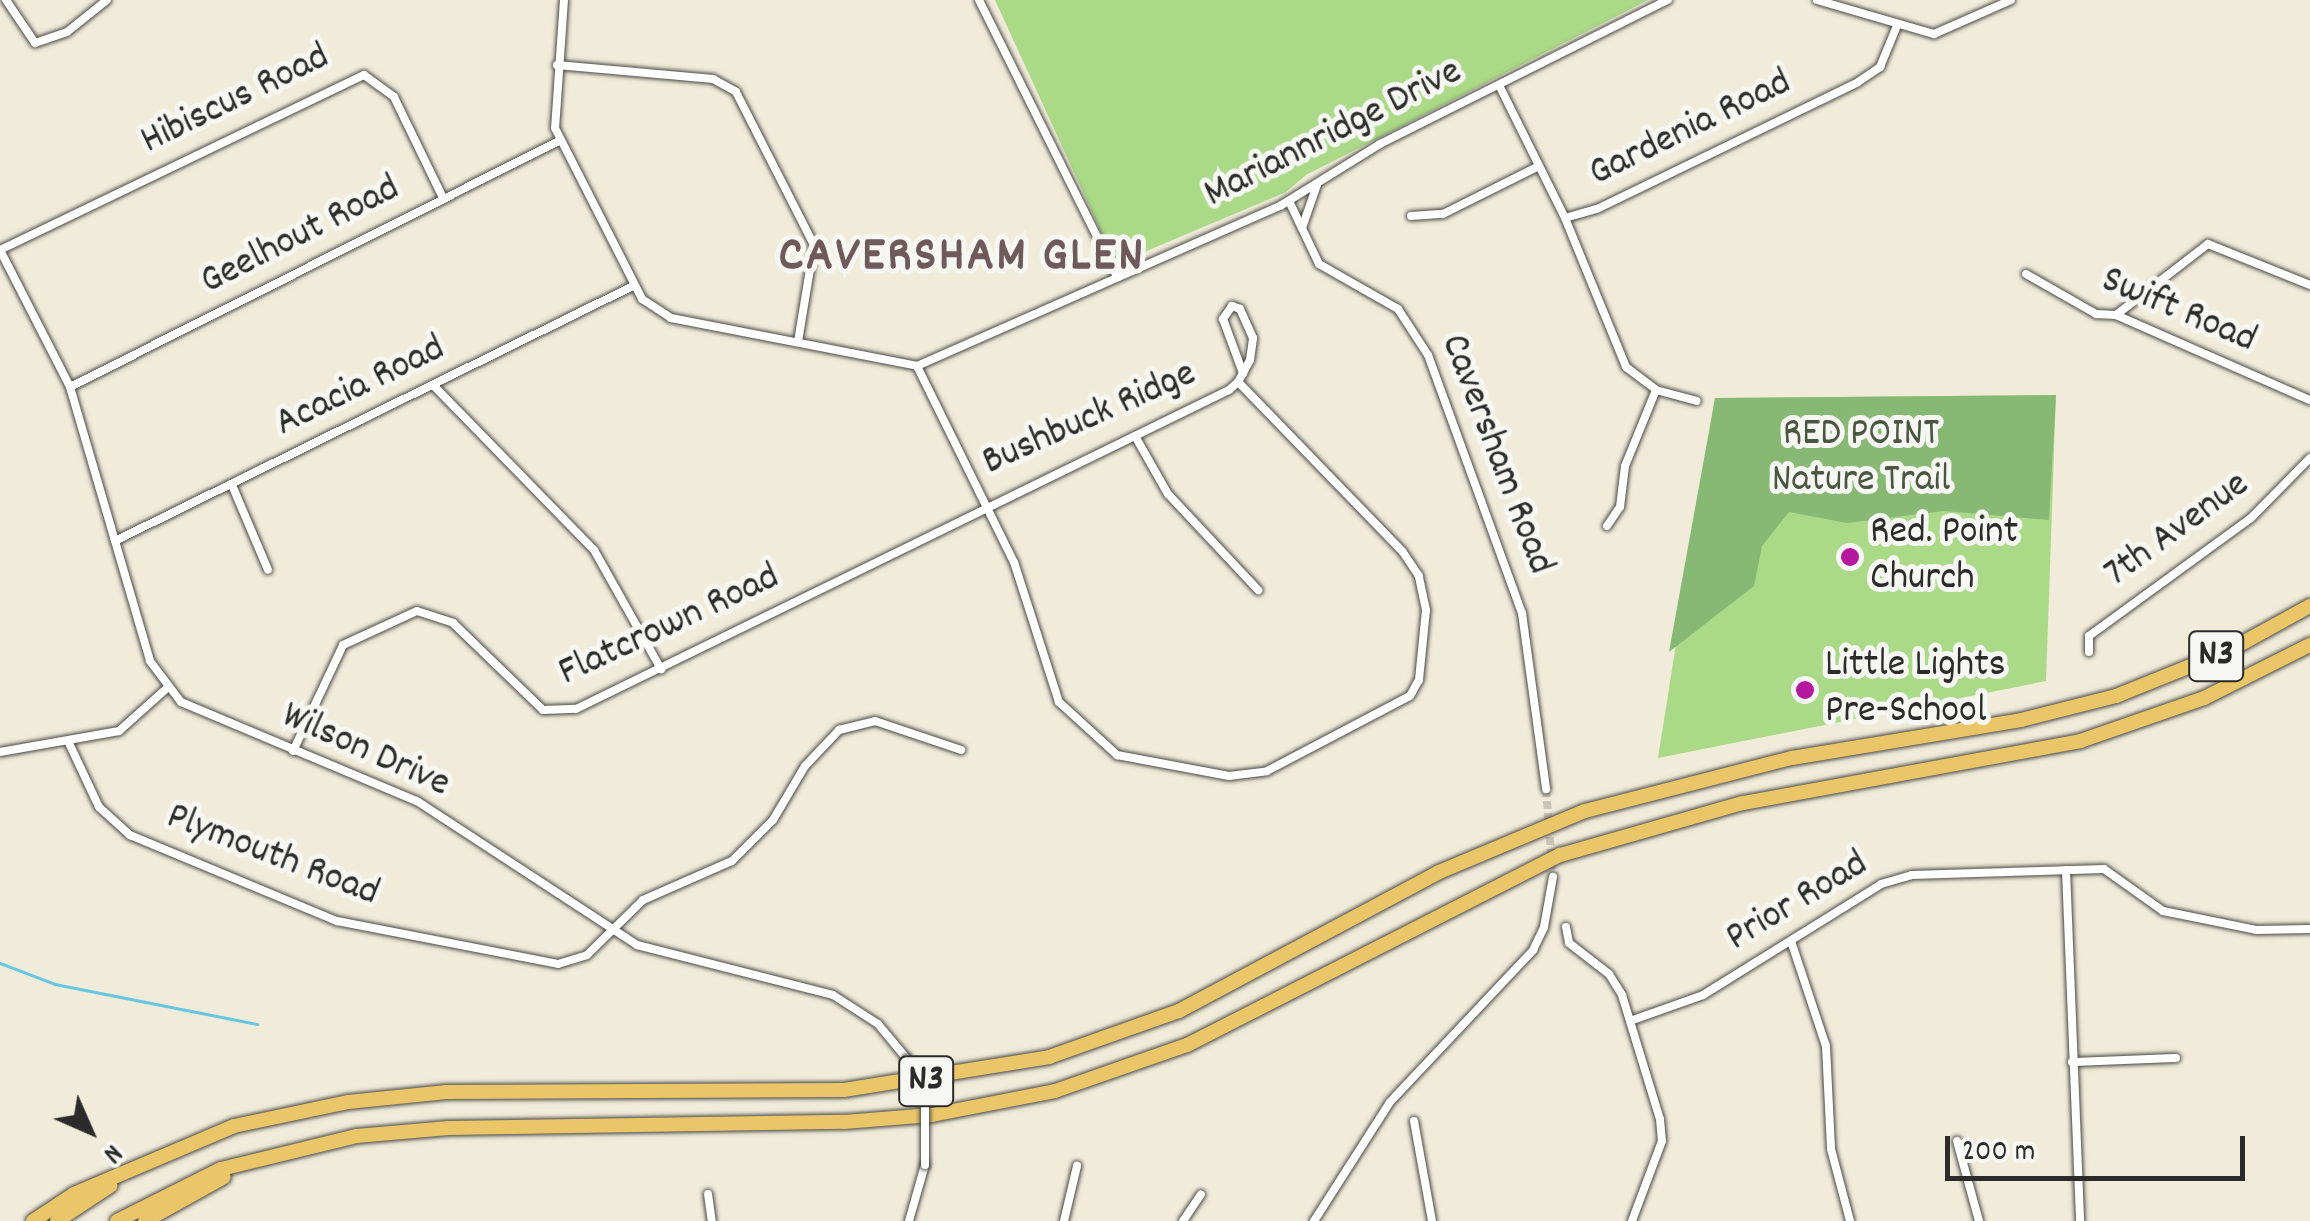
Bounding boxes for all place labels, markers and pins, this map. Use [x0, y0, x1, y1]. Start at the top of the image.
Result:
place label: Red. Point Church [1870, 510, 2018, 604]
marker: Red. Point Church [1839, 546, 1861, 568]
place label: Little Lights Pre-School [1825, 643, 2006, 737]
marker: Little Lights Pre-School [1794, 679, 1816, 701]

